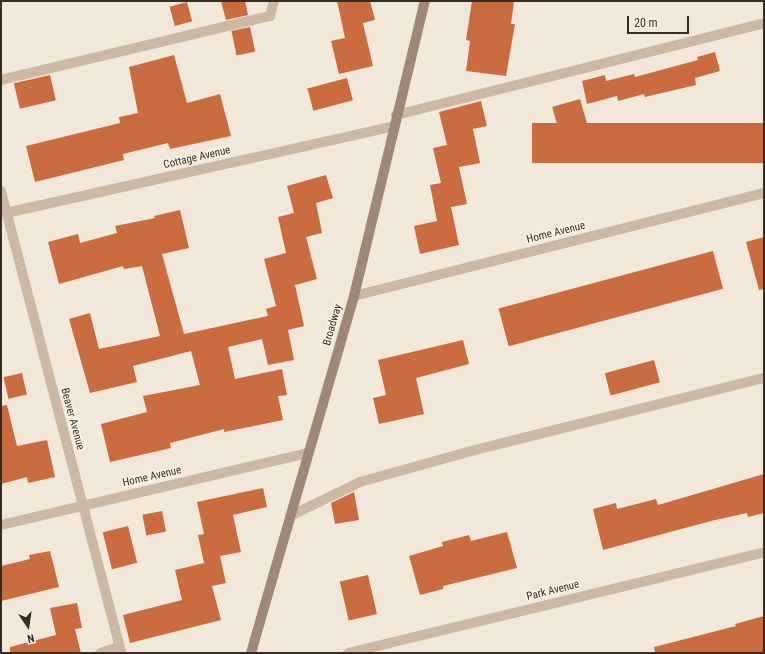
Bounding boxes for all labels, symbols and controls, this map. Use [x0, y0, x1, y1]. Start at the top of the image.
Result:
scale bar [629, 8, 691, 34]
text: 20 m [634, 16, 658, 30]
street label: Cottage Avenue [162, 144, 232, 172]
street label: Home Avenue [525, 219, 587, 247]
street label: Broadway [321, 303, 345, 347]
street label: Beaver Avenue [57, 387, 87, 451]
street label: Home Avenue [121, 464, 183, 490]
street label: Park Avenue [525, 578, 581, 604]
north arrow [8, 606, 48, 646]
text: N [26, 631, 36, 645]

